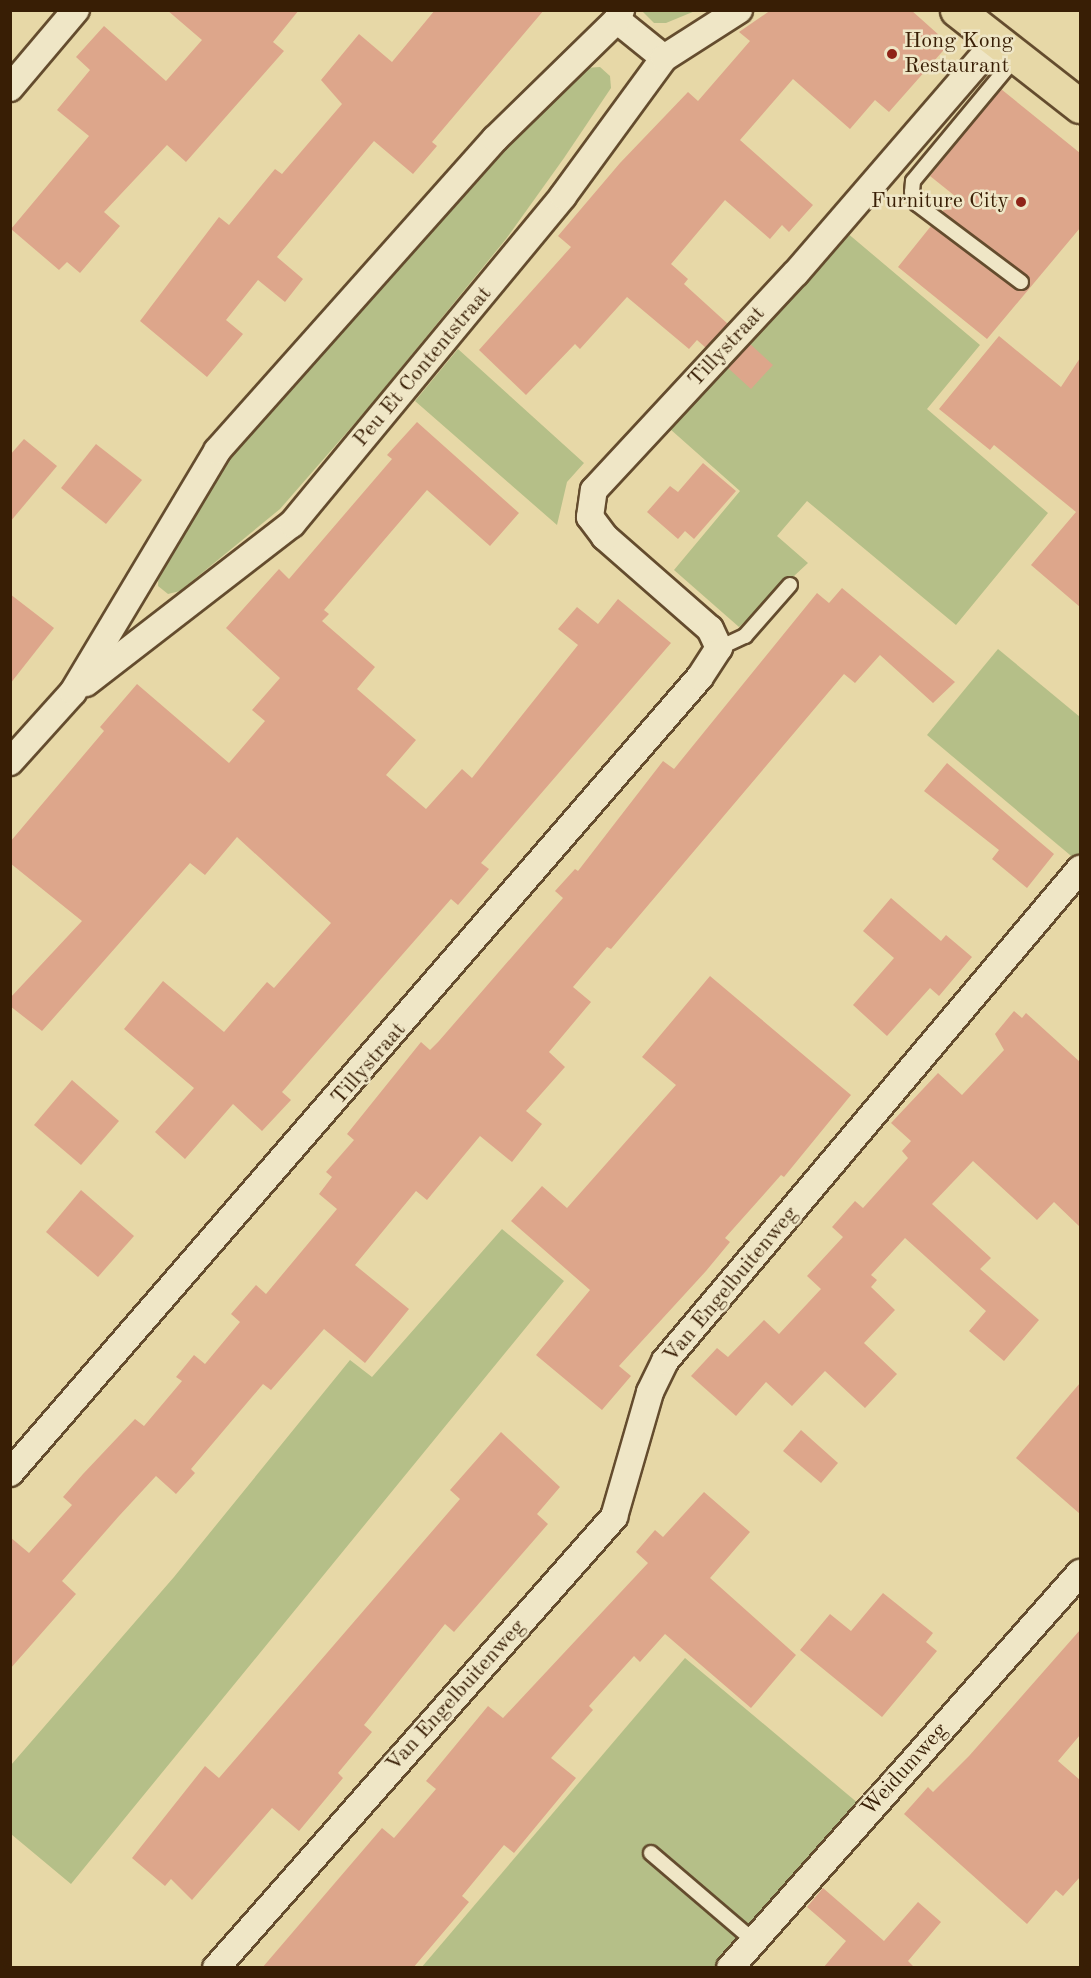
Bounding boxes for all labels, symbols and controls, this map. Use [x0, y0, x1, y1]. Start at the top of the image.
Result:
place label: Hong Kong Restaurant [904, 28, 1013, 80]
marker: Hong Kong Restaurant [885, 47, 899, 61]
place label: Furniture City [871, 189, 1009, 215]
marker: Furniture City [1014, 195, 1028, 209]
street label: Peu Et Contentstraat [348, 281, 498, 453]
street label: Tillystraat [683, 301, 771, 393]
street label: Tillystraat [326, 1017, 412, 1111]
street label: Van Engelbuitenweg [658, 1202, 804, 1368]
street label: Van Engelbuitenweg [381, 1614, 531, 1778]
street label: Weidumweg [856, 1718, 954, 1822]

